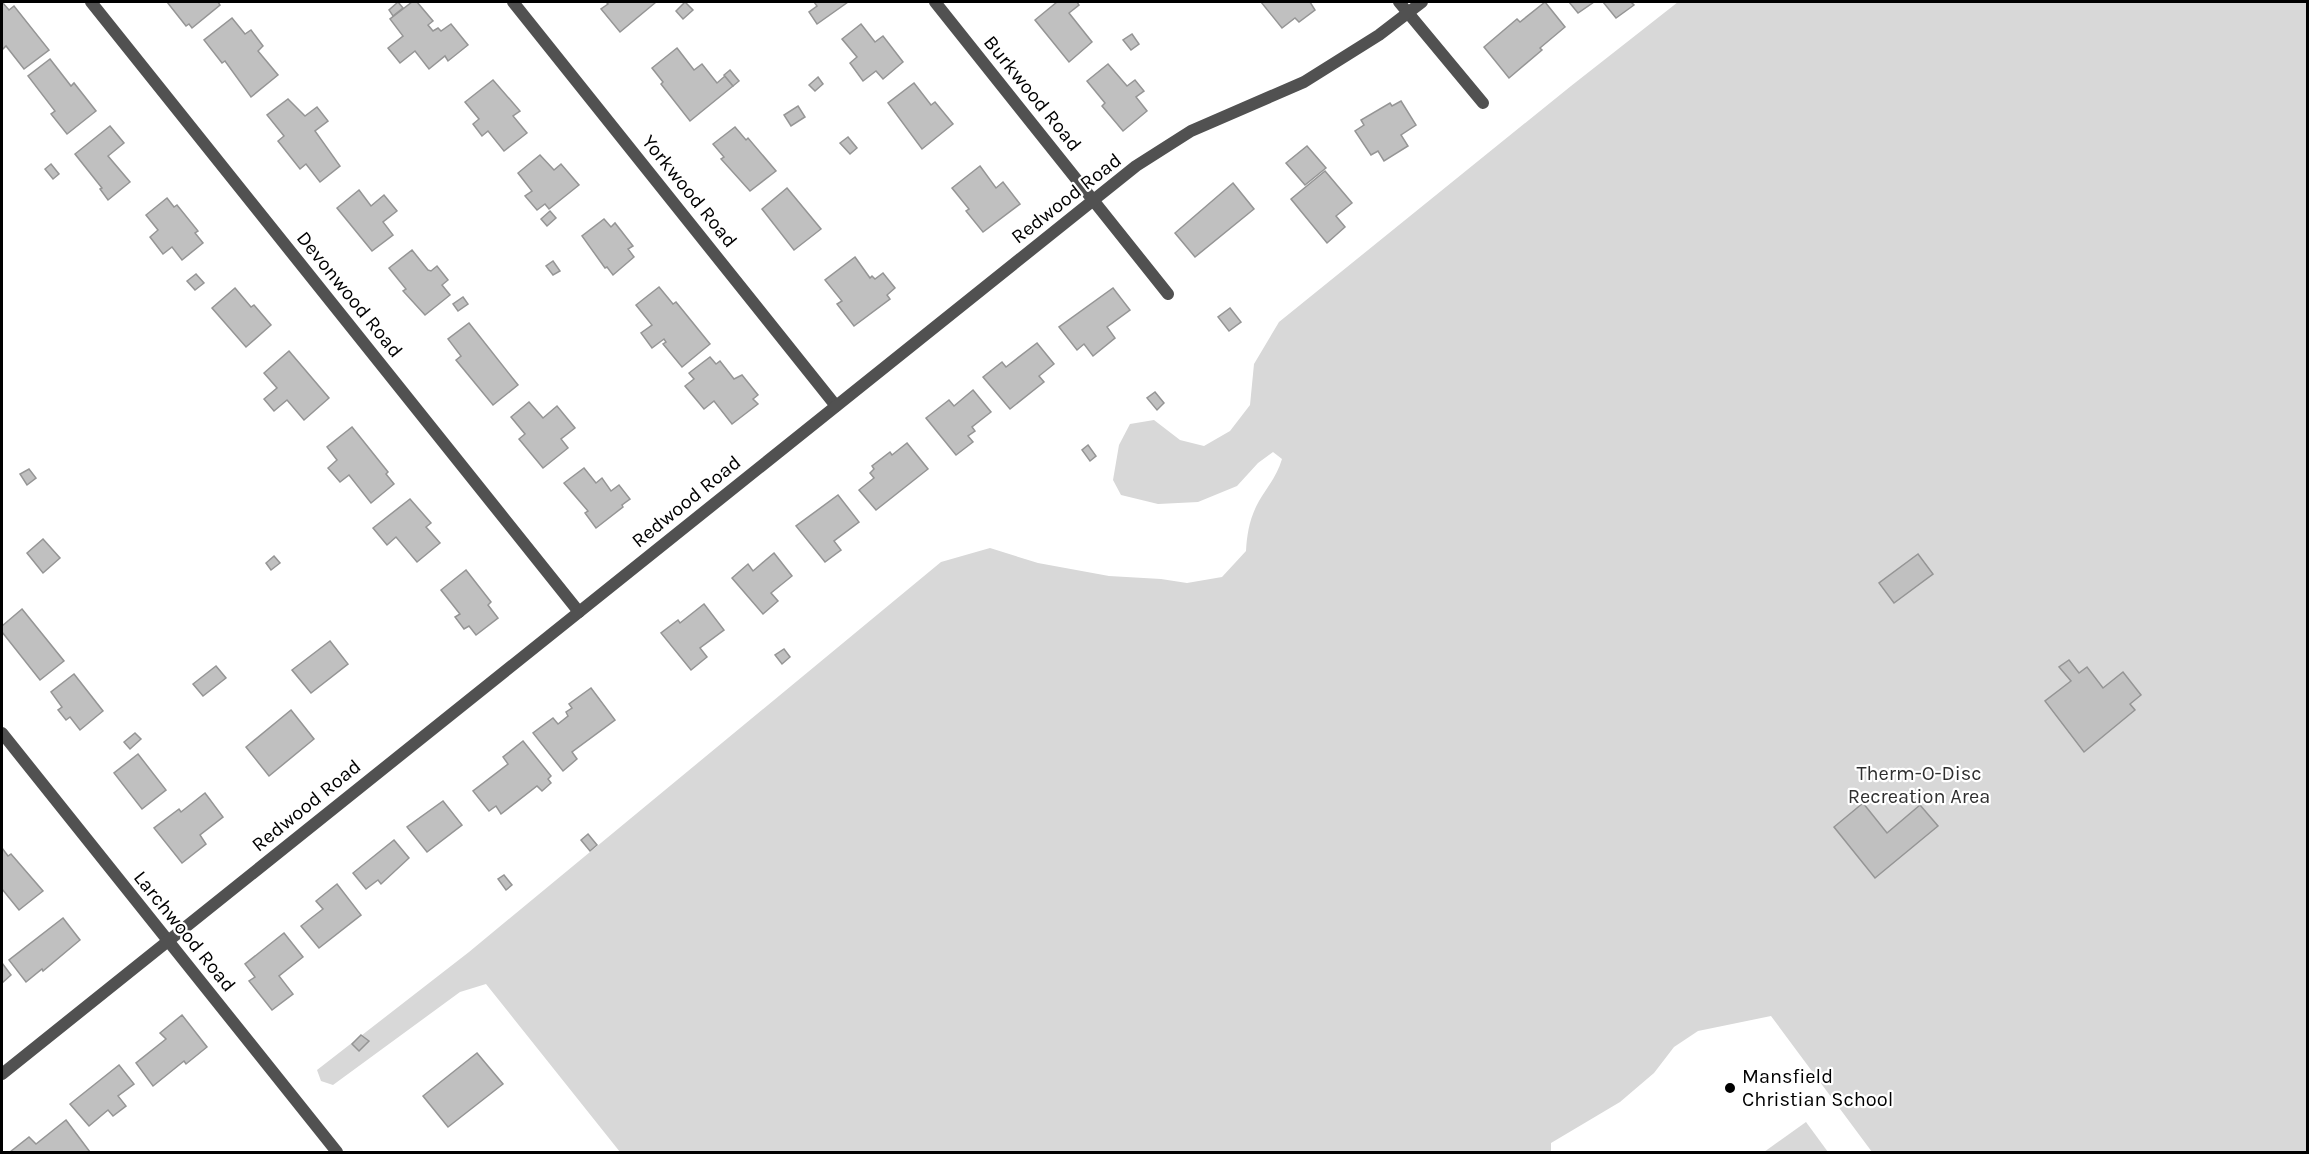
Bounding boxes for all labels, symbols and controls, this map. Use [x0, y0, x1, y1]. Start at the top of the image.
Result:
street label: Burkwood Road [979, 31, 1086, 156]
street label: Yorkwood Road [637, 130, 742, 252]
street label: Redwood Road [1007, 148, 1126, 249]
street label: Devonwood Road [292, 227, 407, 362]
street label: Redwood Road [627, 450, 745, 552]
street label: Redwood Road [247, 754, 365, 856]
park label: Therm-O-Disc Recreation Area [1848, 762, 1990, 808]
street label: Larchwood Road [129, 866, 240, 996]
place label: Mansfield Christian School [1742, 1065, 1893, 1111]
marker: Mansfield Christian School [1723, 1081, 1737, 1095]

